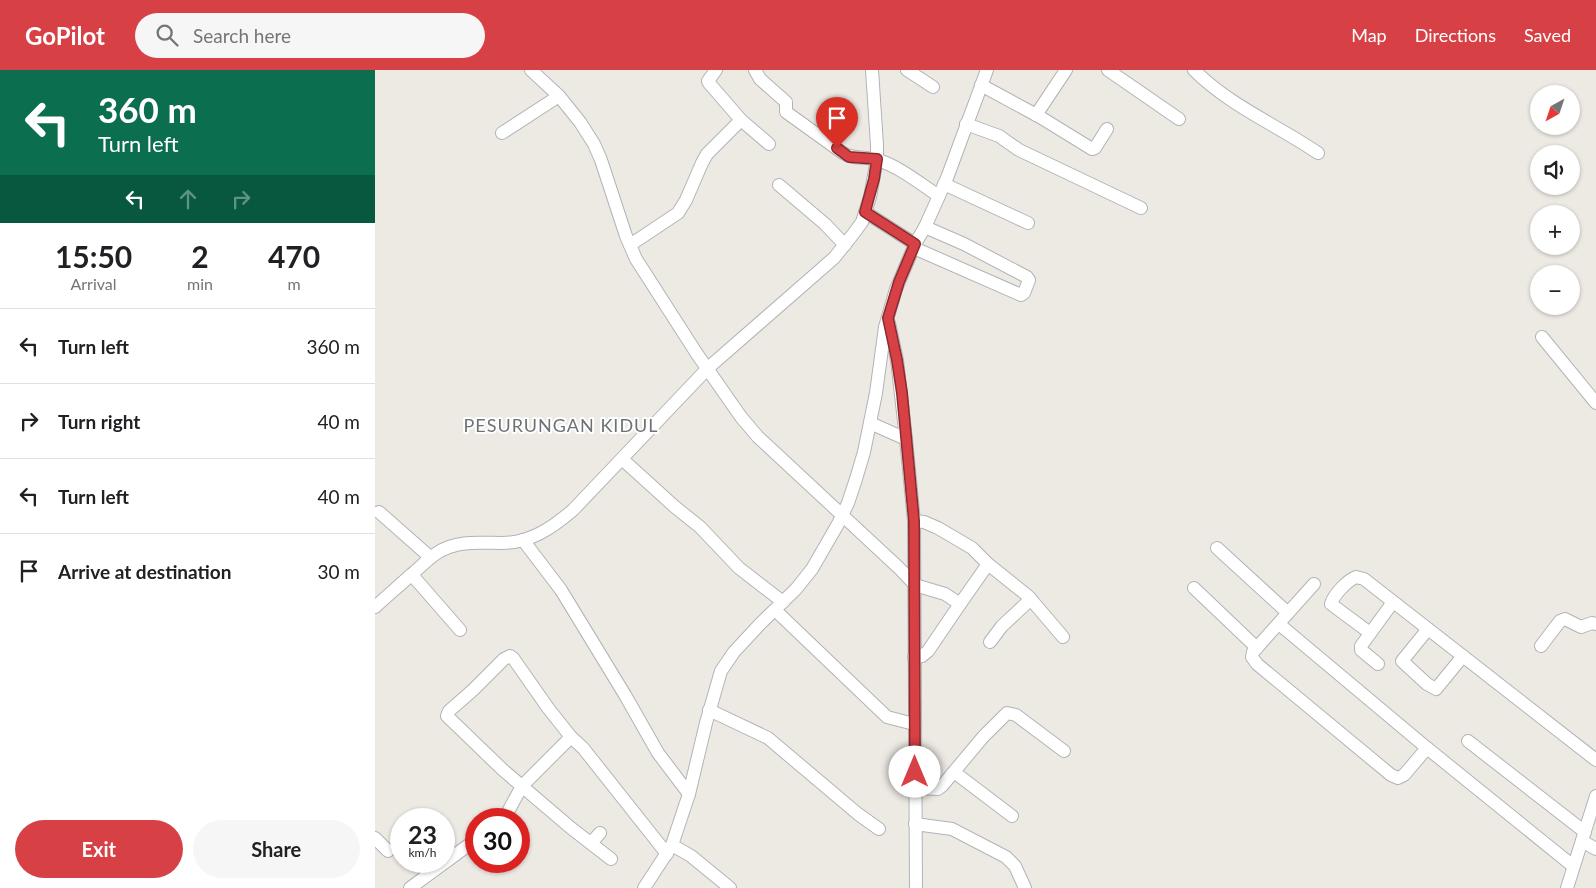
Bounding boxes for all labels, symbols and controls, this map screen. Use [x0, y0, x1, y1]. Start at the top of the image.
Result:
search box [135, 13, 485, 58]
text: GoPilot [25, 21, 105, 50]
icon: search [153, 21, 181, 49]
text: Search here [193, 24, 291, 47]
text: Map [1351, 24, 1387, 46]
text: Directions [1415, 24, 1496, 46]
text: Saved [1524, 24, 1571, 46]
north arrow [1530, 85, 1580, 135]
map controls [1530, 85, 1580, 315]
text: 360 m [98, 88, 197, 130]
icon: left [15, 90, 80, 155]
pin [816, 97, 858, 148]
icon: arrive [823, 104, 851, 132]
text: Turn left [98, 130, 179, 157]
button: sound [1530, 145, 1580, 195]
icon: left [121, 185, 149, 213]
icon: ahead [174, 185, 202, 213]
icon: right [227, 185, 255, 213]
button: + [1530, 205, 1580, 255]
text: 15:50 [55, 238, 132, 274]
text: 2 [191, 238, 209, 274]
text: 470 [268, 238, 320, 274]
button: − [1530, 265, 1580, 315]
text: Arrival [70, 274, 117, 293]
text: min [187, 274, 213, 293]
text: m [287, 274, 301, 293]
icon: left [15, 332, 43, 360]
text: Turn left [58, 335, 129, 358]
text: 360 m [306, 335, 360, 358]
icon: right [15, 407, 43, 435]
text: Turn right [58, 410, 140, 433]
text: 40 m [317, 410, 360, 433]
district label: PESURUNGAN KIDUL [463, 414, 659, 436]
icon: left [15, 482, 43, 510]
text: Turn left [58, 485, 129, 508]
text: 40 m [317, 485, 360, 508]
icon: arrive [15, 557, 43, 585]
text: Arrive at destination [58, 560, 231, 583]
text: 30 m [317, 560, 360, 583]
position arrow [888, 745, 940, 797]
speed limit sign: 30 [465, 808, 530, 873]
text: 23 [408, 819, 437, 849]
button: Exit [15, 820, 183, 878]
button: Share [193, 820, 360, 878]
text: km/h [408, 845, 437, 860]

